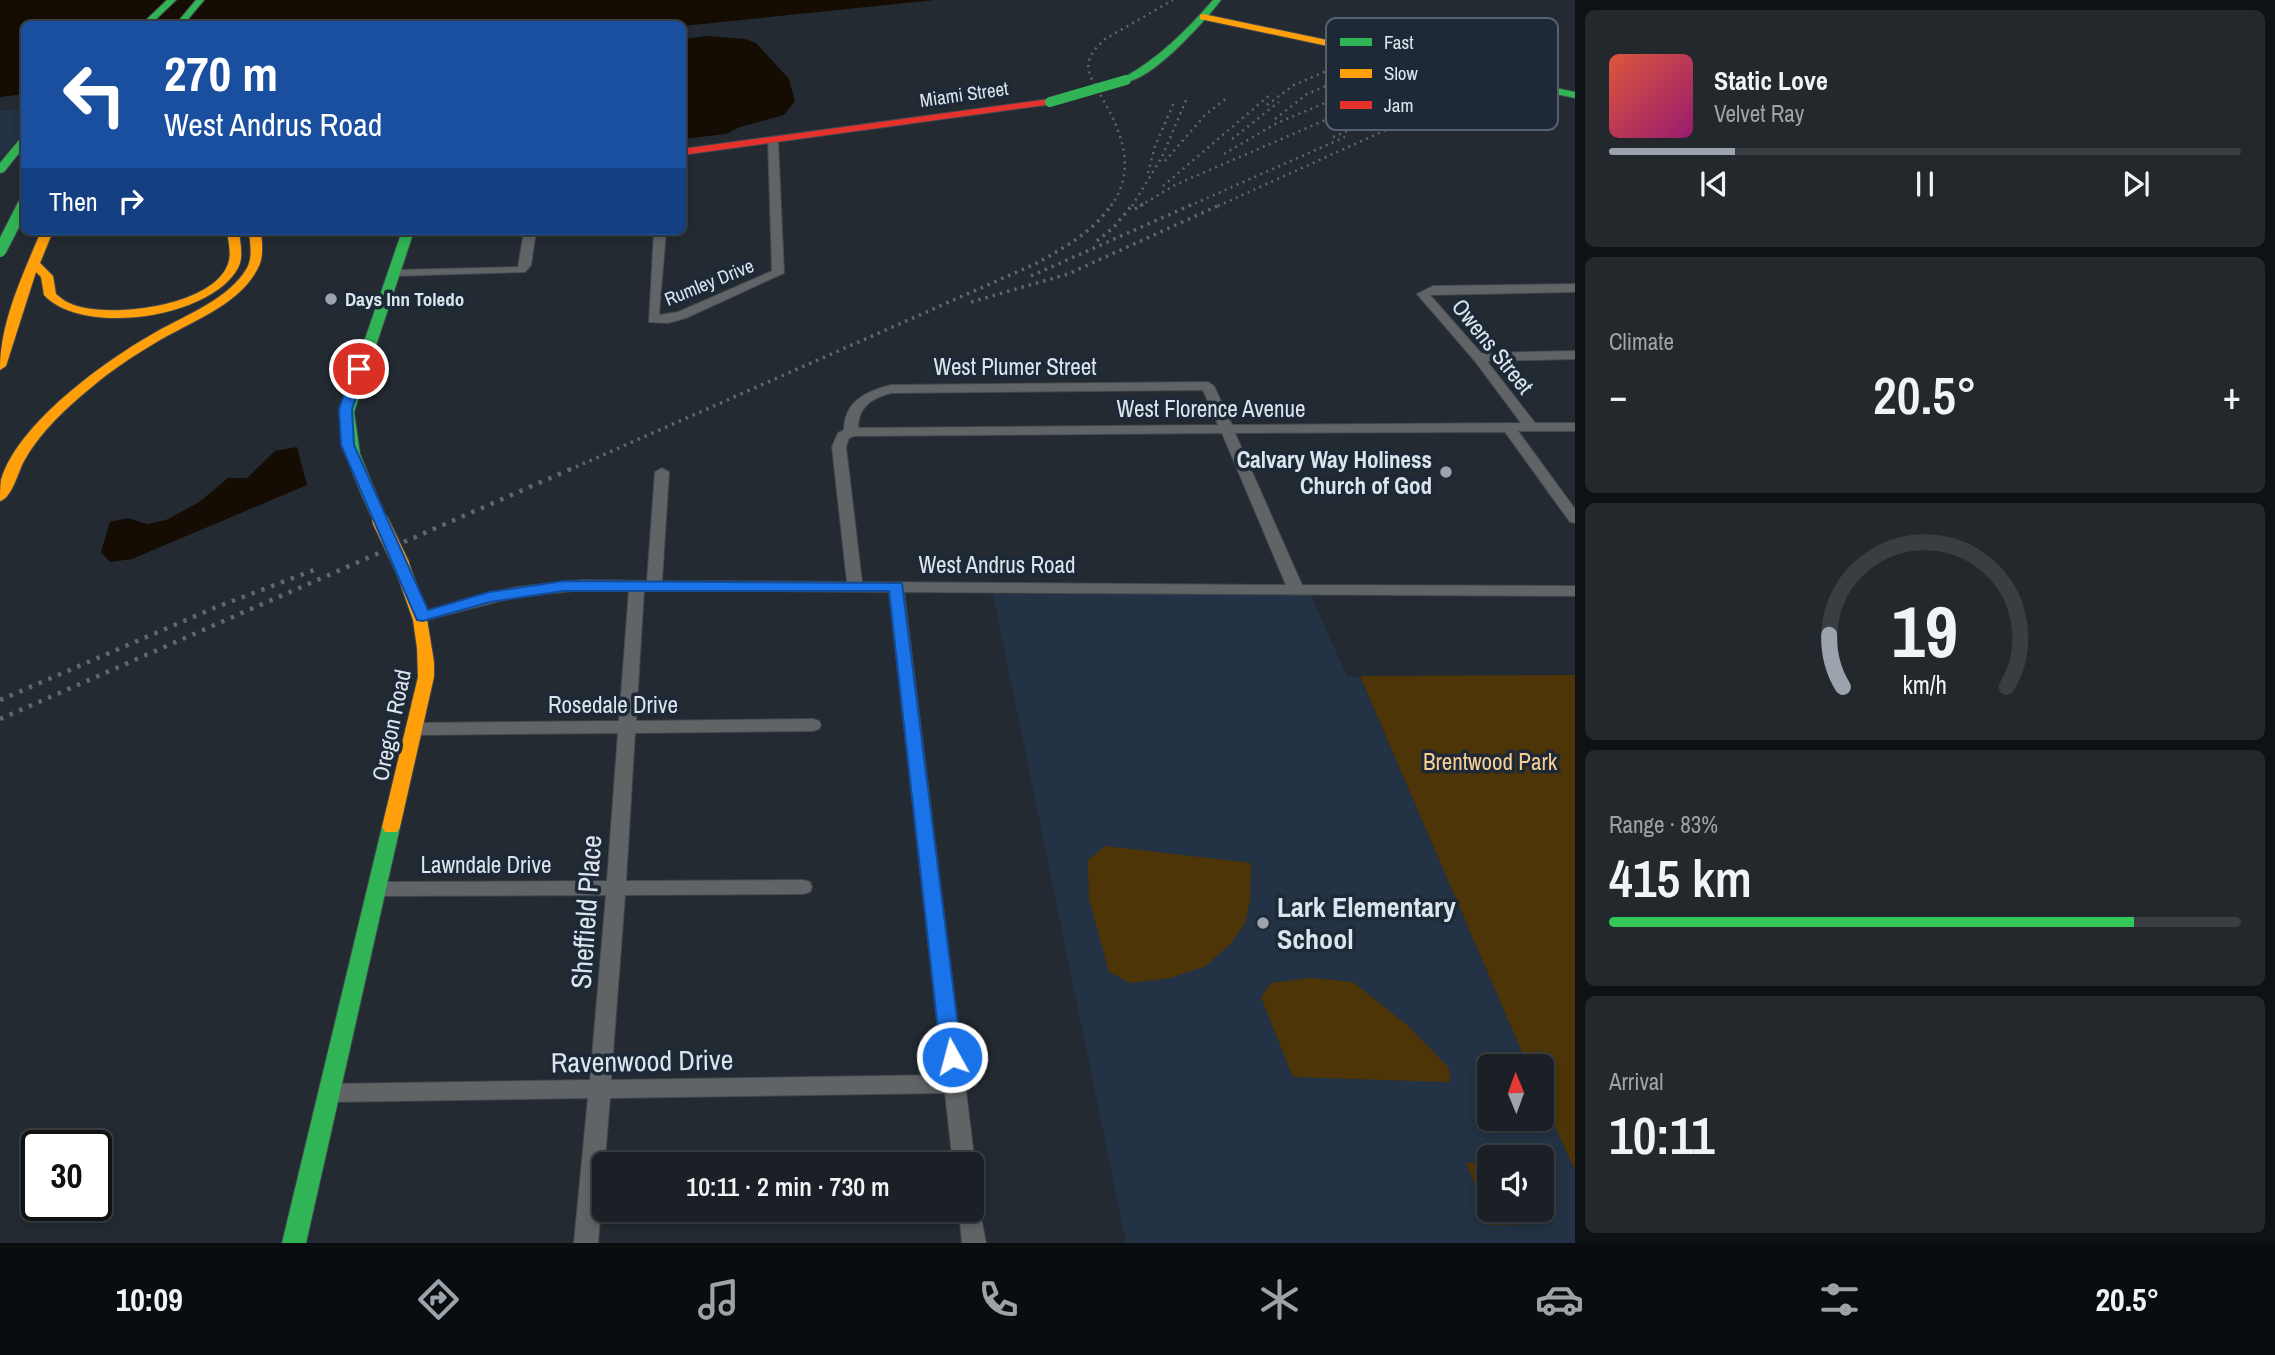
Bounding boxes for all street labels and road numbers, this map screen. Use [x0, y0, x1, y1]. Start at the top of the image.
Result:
street label: Miami Street [918, 75, 1011, 113]
street label: Rumley Drive [660, 252, 758, 312]
street label: Owens Street [1445, 292, 1541, 400]
street label: West Plumer Street [933, 351, 1097, 382]
street label: West Florence Avenue [1116, 393, 1306, 424]
street label: West Andrus Road [919, 549, 1075, 580]
street label: Oregon Road [364, 666, 418, 784]
street label: Rosedale Drive [548, 689, 678, 720]
street label: Sheffield Place [562, 834, 610, 990]
street label: Lawndale Drive [420, 849, 552, 880]
street label: Ravenwood Drive [550, 1040, 734, 1082]

